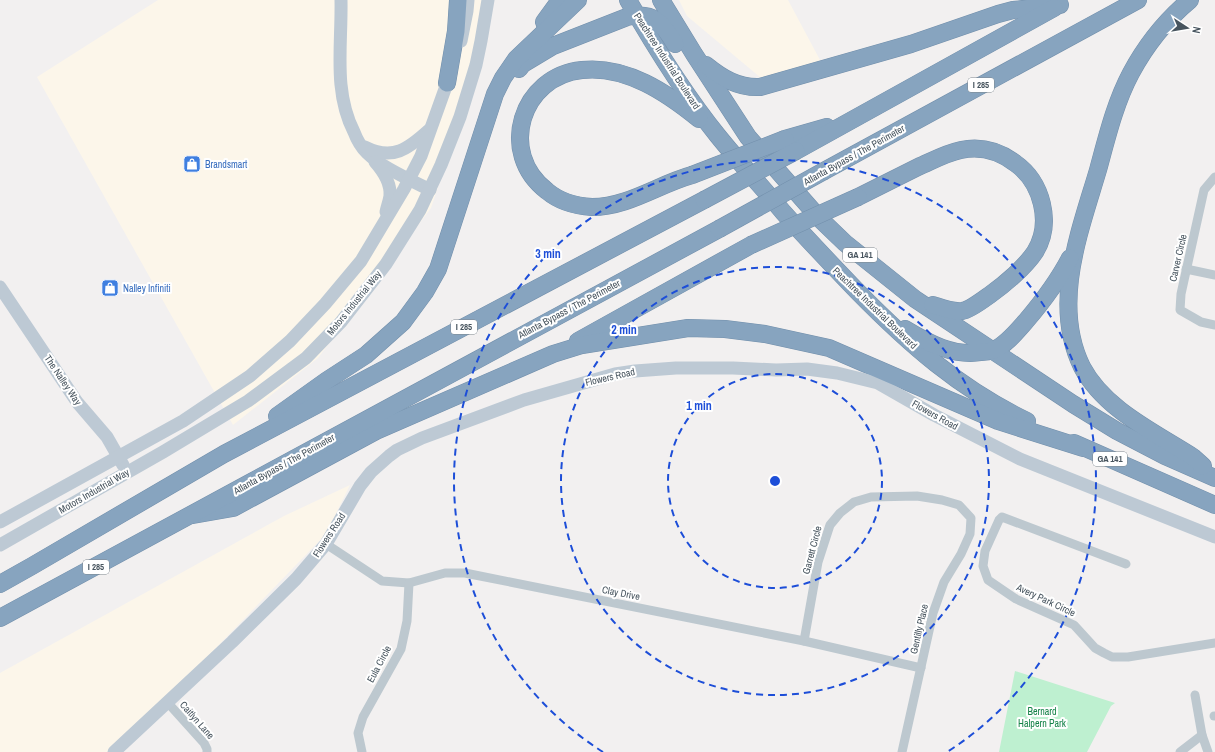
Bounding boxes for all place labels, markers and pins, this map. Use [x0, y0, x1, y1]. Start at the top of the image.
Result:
shop icon: Brandsmart [182, 154, 202, 174]
place label: Brandsmart [205, 158, 248, 171]
shop icon: Nalley Infiniti [100, 278, 120, 298]
place label: Nalley Infiniti [123, 282, 171, 295]
centre of rings [768, 474, 782, 488]

